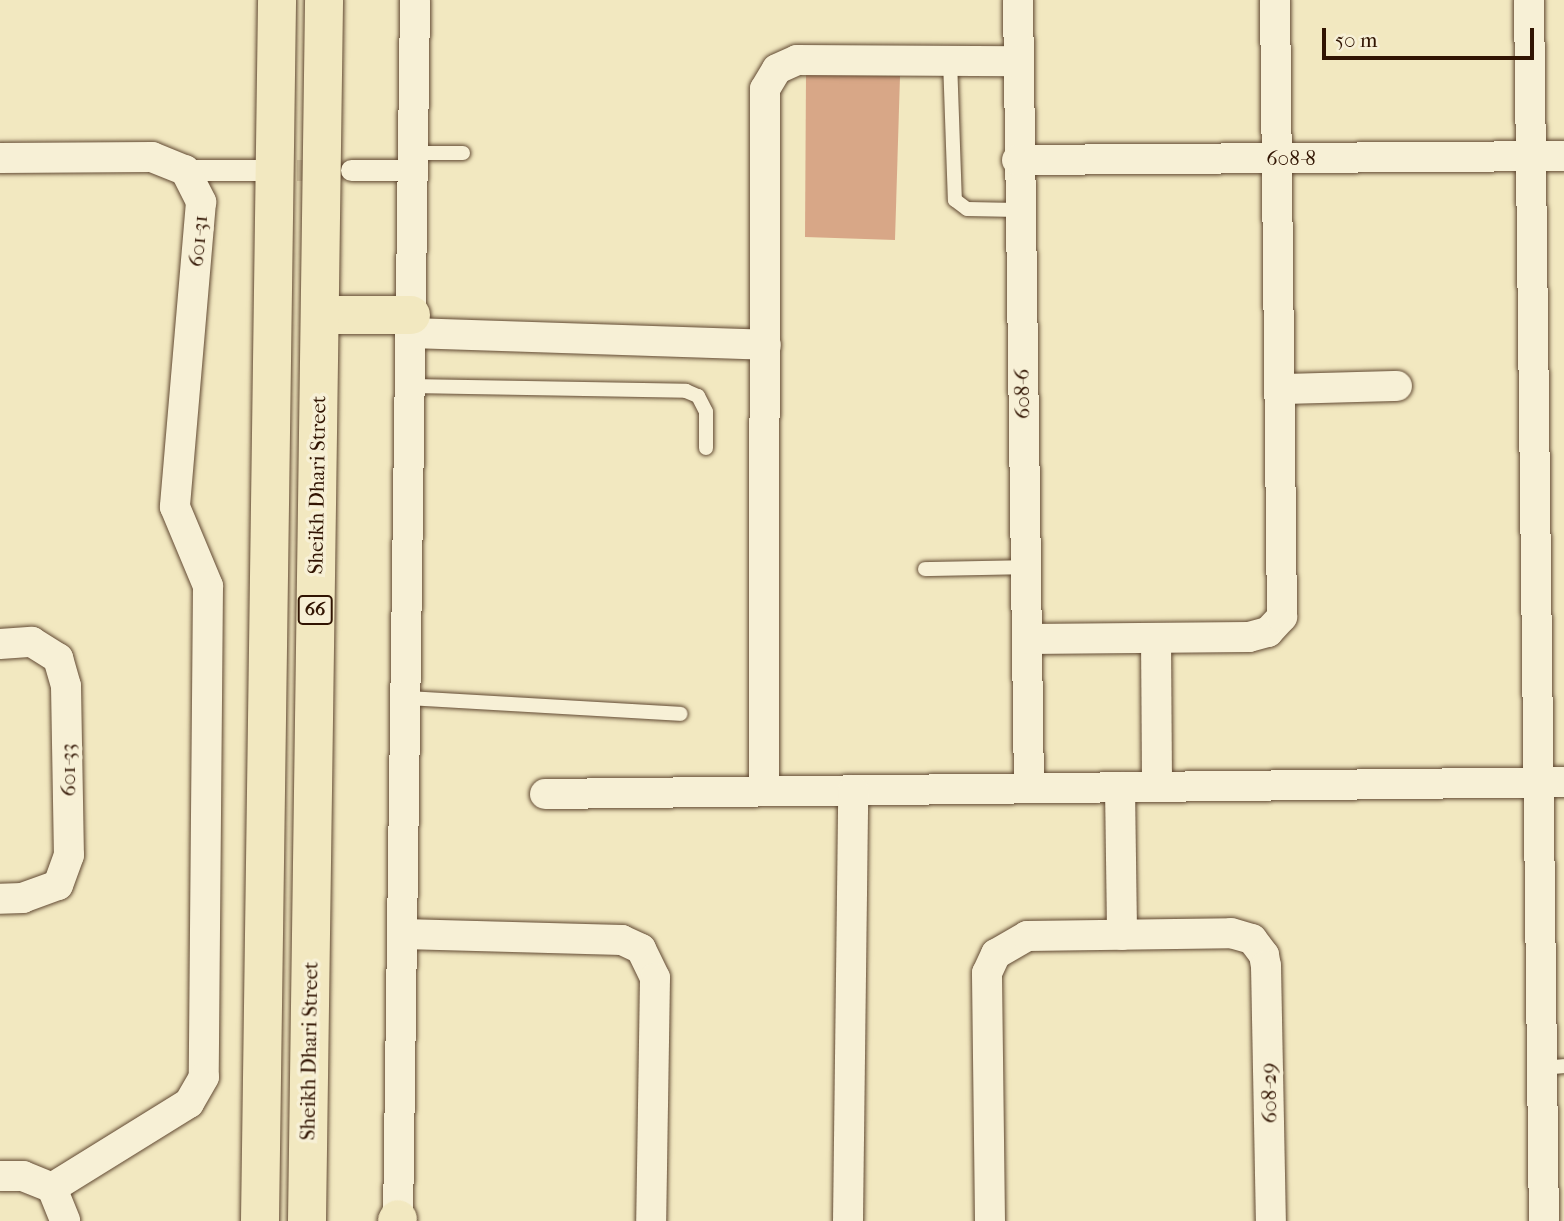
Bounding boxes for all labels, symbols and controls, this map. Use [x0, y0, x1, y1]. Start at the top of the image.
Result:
scale bar [1326, 14, 1538, 58]
text: 50 m [1335, 28, 1378, 52]
street label: 608-8 [1266, 145, 1316, 171]
street label: 601-31 [183, 214, 213, 268]
street label: 608-6 [1009, 369, 1035, 419]
street label: Sheikh Dhari Street [303, 395, 331, 575]
road number: 66 [298, 594, 332, 625]
street label: 601-33 [55, 743, 81, 797]
street label: Sheikh Dhari Street [295, 961, 323, 1141]
street label: 608-29 [1256, 1062, 1282, 1124]

